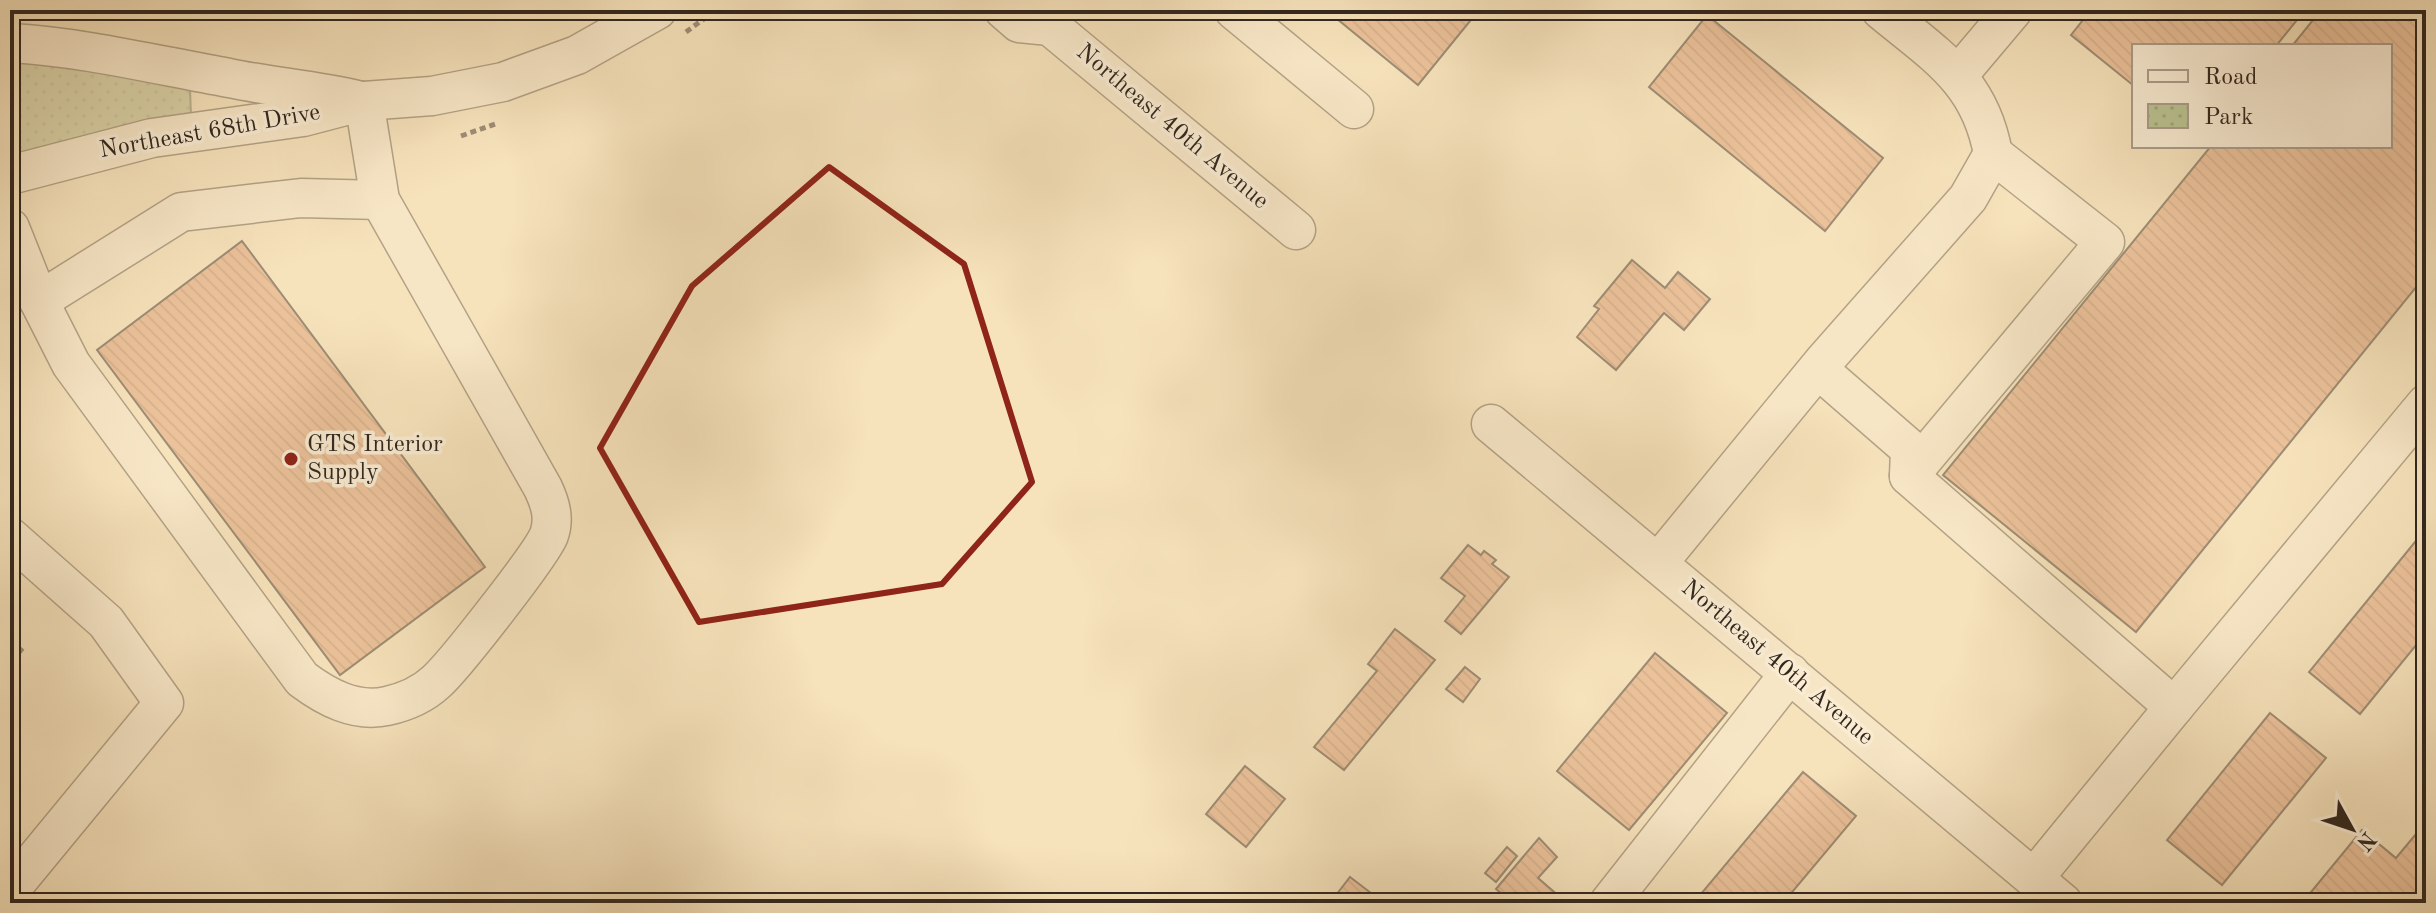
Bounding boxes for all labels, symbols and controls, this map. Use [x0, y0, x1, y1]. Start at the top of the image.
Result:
street label: Northeast 40th Avenue [1071, 40, 1273, 214]
legend [2132, 44, 2392, 148]
text: Road [2204, 66, 2257, 90]
street label: Northeast 68th Drive [98, 101, 322, 163]
text: Park [2204, 106, 2253, 130]
place label: GTS Interior Supply [307, 433, 443, 485]
marker: GTS Interior Supply [282, 450, 300, 468]
street label: Northeast 40th Avenue [1676, 576, 1878, 750]
north arrow [2312, 789, 2392, 869]
text: N [2352, 827, 2380, 854]

